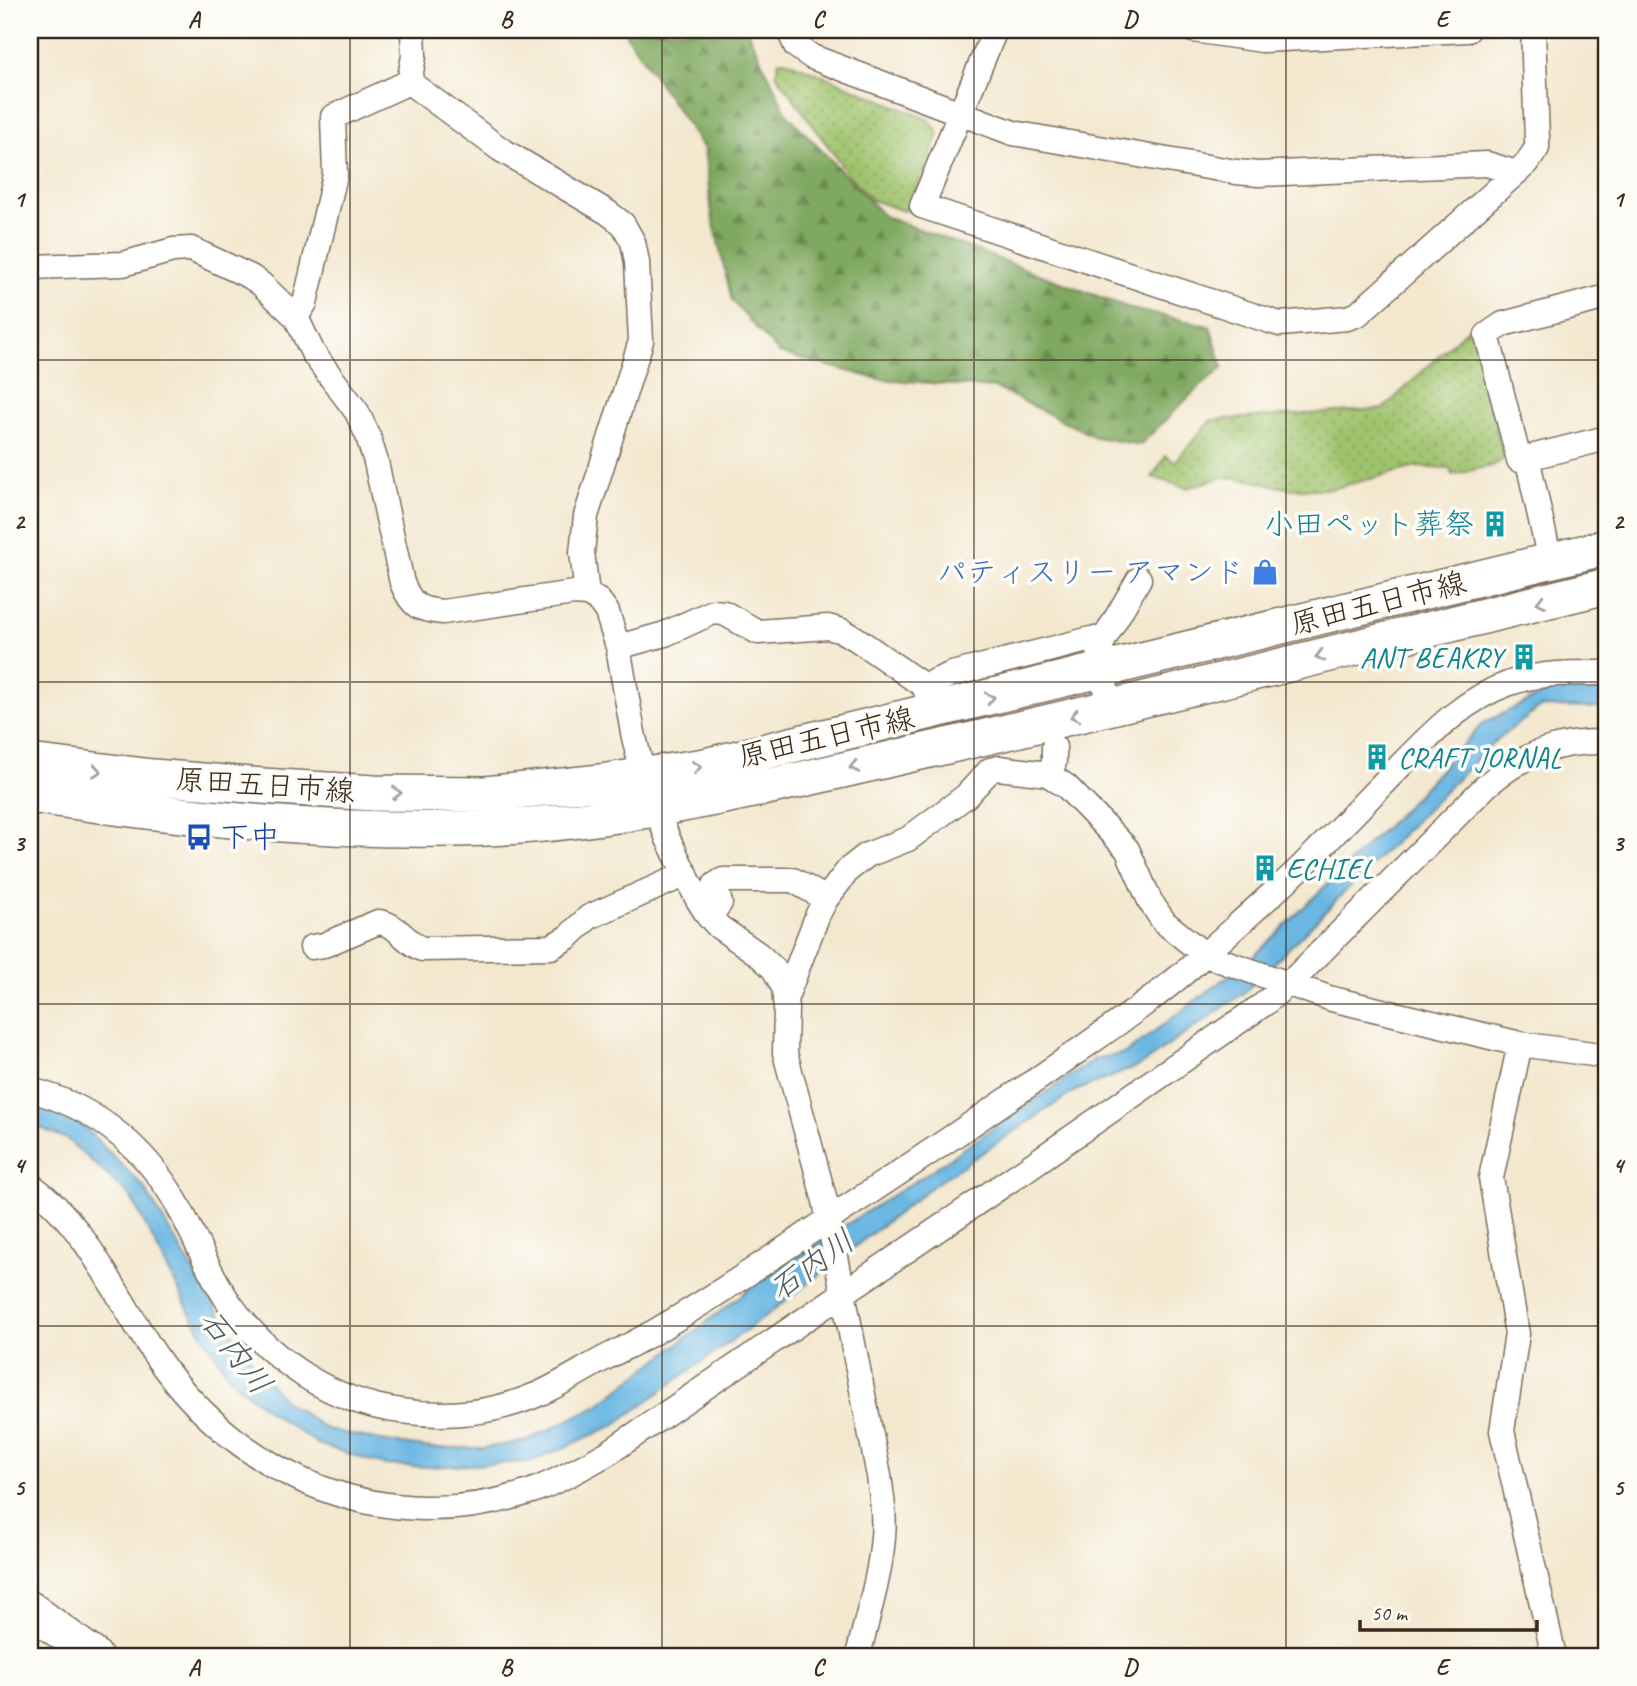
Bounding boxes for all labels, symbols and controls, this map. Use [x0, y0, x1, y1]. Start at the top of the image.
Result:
text: A [188, 5, 202, 34]
text: B [500, 5, 514, 34]
text: C [813, 5, 827, 34]
text: D [1123, 5, 1139, 34]
text: E [1436, 5, 1452, 34]
text: 1 [14, 185, 27, 214]
text: 1 [1613, 185, 1626, 214]
place label: 小田ペット葬祭 [1264, 505, 1474, 543]
text: 2 [14, 507, 27, 536]
text: 2 [1613, 507, 1626, 536]
building icon: 小田ペット葬祭 [1480, 509, 1510, 539]
place label: パティスリー アマンド [937, 553, 1244, 591]
shop icon: パティスリー アマンド [1250, 557, 1280, 587]
street label: 原田五日市線 [1286, 563, 1470, 643]
one-way arrow [1535, 594, 1547, 608]
place label: ANT BEAKRY [1360, 638, 1507, 676]
building icon: ANT BEAKRY [1509, 642, 1539, 672]
one-way arrow [1314, 648, 1326, 662]
one-way arrow [984, 691, 996, 706]
street label: 原田五日市線 [734, 698, 918, 776]
one-way arrow [1069, 708, 1081, 723]
place label: CRAFT JORNAL [1398, 738, 1561, 776]
building icon: CRAFT JORNAL [1362, 742, 1392, 772]
one-way arrow [848, 759, 860, 773]
street label: 原田五日市線 [174, 760, 356, 810]
one-way arrow [691, 760, 703, 775]
one-way arrow [92, 763, 103, 778]
one-way arrow [393, 785, 403, 801]
place label: 下中 [220, 818, 280, 856]
bus stop icon: 下中 [184, 822, 214, 852]
text: 3 [14, 829, 27, 858]
text: 3 [1613, 829, 1626, 858]
place label: ECHIEL [1286, 849, 1374, 887]
building icon: ECHIEL [1250, 853, 1280, 883]
text: 4 [14, 1151, 27, 1180]
text: 4 [1613, 1151, 1626, 1180]
water label: 石内川 [761, 1220, 863, 1310]
water label: 石内川 [191, 1301, 281, 1403]
text: 5 [14, 1473, 26, 1502]
text: 5 [1613, 1473, 1625, 1502]
scale bar [1360, 1588, 1537, 1632]
text: 50 m [1371, 1600, 1409, 1626]
text: A [188, 1653, 202, 1682]
text: B [500, 1653, 514, 1682]
text: C [813, 1653, 827, 1682]
text: D [1123, 1653, 1139, 1682]
text: E [1436, 1653, 1452, 1682]

